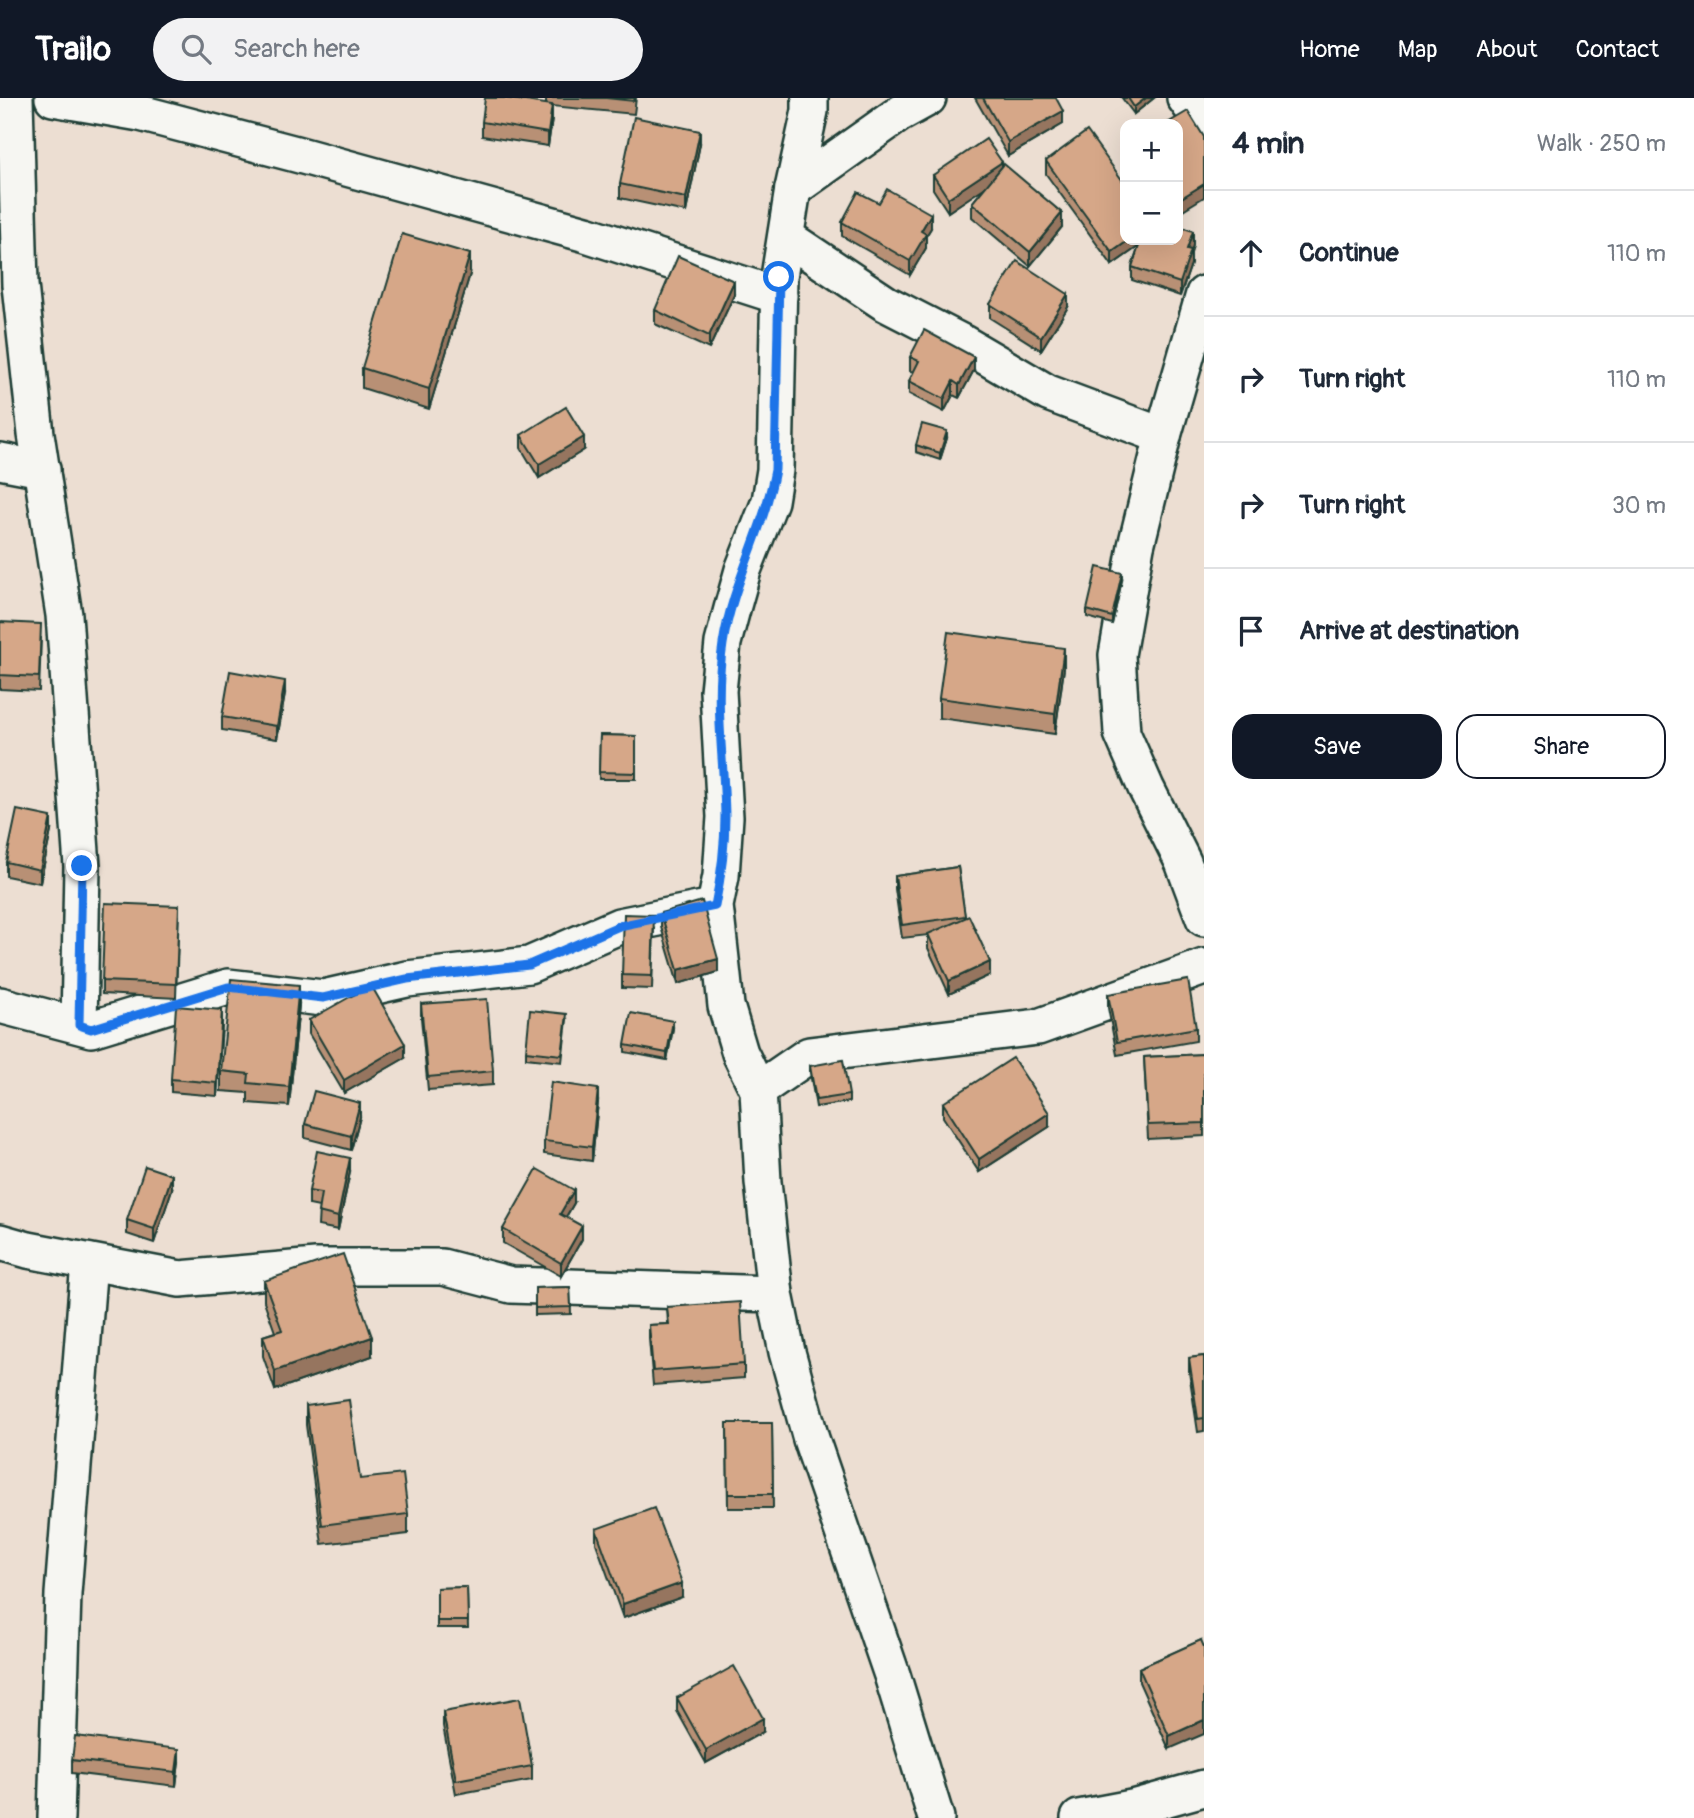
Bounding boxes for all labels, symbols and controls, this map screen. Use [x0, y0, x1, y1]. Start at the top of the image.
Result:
search box [153, 18, 643, 81]
text: Trailo [35, 29, 111, 70]
icon: search [177, 30, 215, 68]
text: Search here [233, 33, 360, 65]
text: Home [1299, 35, 1360, 64]
text: Map [1398, 35, 1438, 64]
text: About [1476, 35, 1538, 64]
text: Contact [1576, 35, 1659, 64]
map controls [1120, 119, 1183, 245]
button: + [1120, 119, 1183, 182]
text: 4 min [1232, 125, 1305, 162]
text: Walk · 250 m [1537, 129, 1666, 158]
button: − [1120, 182, 1183, 245]
icon: ahead [1232, 234, 1270, 272]
text: Continue [1299, 237, 1399, 269]
text: 110 m [1607, 239, 1666, 268]
route start [763, 261, 794, 292]
icon: right [1232, 360, 1270, 398]
text: Turn right [1299, 363, 1405, 395]
text: 110 m [1607, 365, 1666, 394]
icon: right [1232, 486, 1270, 524]
text: Turn right [1299, 489, 1405, 521]
text: 30 m [1612, 491, 1666, 520]
icon: arrive [1232, 612, 1270, 650]
text: Arrive at destination [1299, 615, 1519, 647]
button: Save [1232, 714, 1442, 779]
button: Share [1456, 714, 1666, 779]
route end [66, 850, 97, 881]

